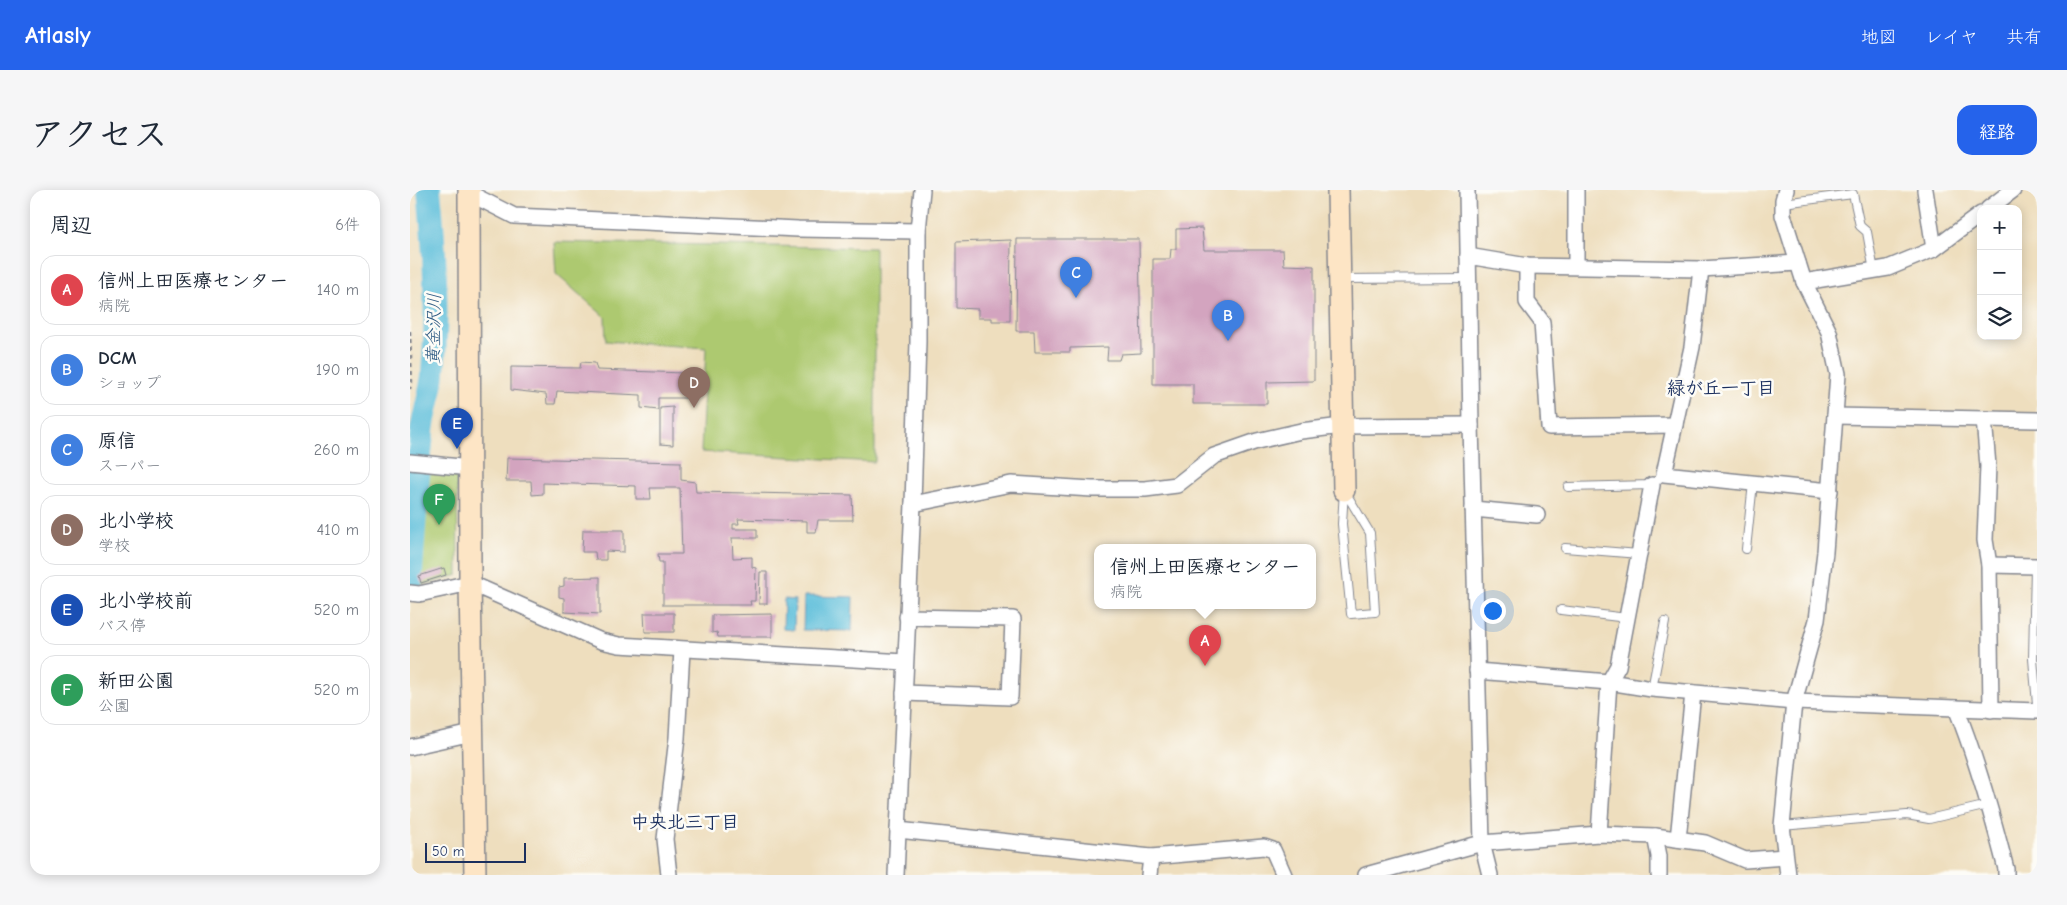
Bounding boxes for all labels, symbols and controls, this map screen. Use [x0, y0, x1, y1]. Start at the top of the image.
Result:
text: Atlasly [25, 21, 91, 49]
text: 地図 [1861, 27, 1897, 48]
text: レイヤ [1925, 27, 1978, 48]
text: 共有 [2006, 27, 2042, 48]
button: 経路 [1957, 105, 2037, 155]
text: アクセス [30, 114, 168, 155]
map controls [1977, 205, 2022, 340]
button: + [1977, 205, 2022, 250]
text: 周辺 [50, 213, 92, 237]
text: 6件 [335, 216, 360, 234]
button: − [1977, 250, 2022, 295]
pin: C [1060, 257, 1092, 298]
text: 信州上田医療センター [98, 270, 288, 292]
text: A [63, 281, 71, 299]
text: 140 m [317, 281, 359, 299]
water label: 黄金沢川 [423, 293, 445, 365]
button: layers [1977, 295, 2022, 340]
text: 病院 [98, 297, 130, 315]
pin: B [1212, 300, 1244, 341]
text: DCM [98, 347, 137, 369]
text: B [62, 361, 72, 379]
text: 190 m [316, 361, 359, 379]
pin: D [678, 367, 710, 408]
text: ショップ [98, 374, 161, 392]
district label: 緑が丘一丁目 [1667, 378, 1775, 399]
pin: E [441, 408, 473, 449]
text: 原信 [98, 430, 136, 452]
text: C [62, 441, 72, 459]
text: 260 m [314, 441, 359, 459]
text: スーパー [98, 457, 161, 475]
pin: F [423, 484, 455, 525]
text: 北小学校 [98, 510, 174, 532]
text: D [62, 521, 72, 539]
text: 410 m [317, 521, 359, 539]
text: 学校 [98, 537, 130, 555]
popup [1094, 544, 1316, 609]
text: 信州上田医療センター [1110, 556, 1300, 578]
text: 病院 [1110, 583, 1142, 601]
text: 北小学校前 [98, 590, 193, 612]
your location [1480, 598, 1506, 624]
text: E [62, 601, 72, 619]
text: 520 m [314, 601, 359, 619]
text: バス停 [98, 617, 146, 635]
pin: A [1189, 625, 1221, 666]
text: 新田公園 [98, 670, 174, 692]
text: F [62, 681, 72, 699]
text: 520 m [314, 681, 359, 699]
text: 公園 [98, 697, 130, 715]
district label: 中央北三丁目 [631, 812, 739, 833]
scale bar [425, 840, 526, 863]
text: 50 m [432, 843, 464, 860]

